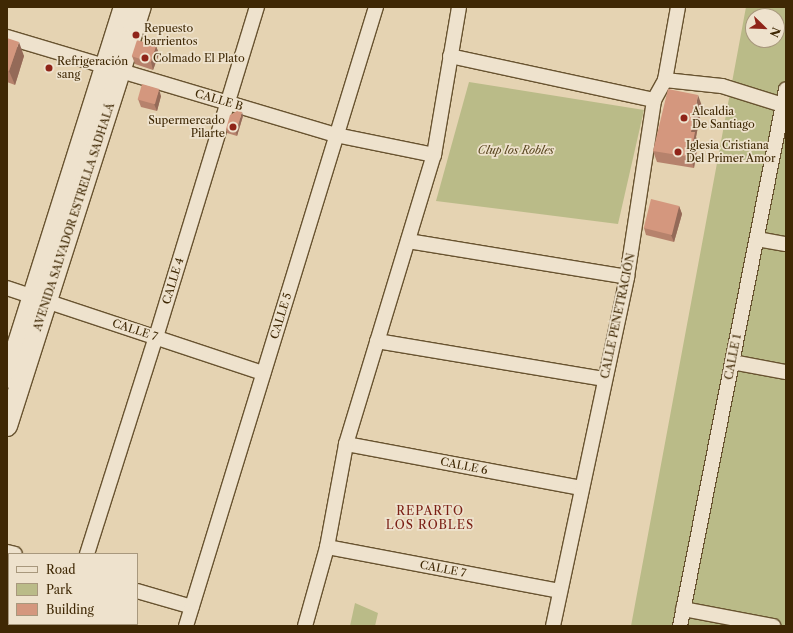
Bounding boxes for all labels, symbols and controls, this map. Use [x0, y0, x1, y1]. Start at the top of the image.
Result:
north arrow [745, 8, 785, 48]
place label: Repuesto barrientos [144, 22, 198, 48]
text: N [767, 25, 783, 39]
marker: Repuesto barrientos [131, 30, 141, 40]
place label: Colmado El Plato [153, 51, 245, 65]
marker: Colmado El Plato [140, 53, 150, 63]
place label: Refrigeración sang [57, 55, 128, 81]
marker: Refrigeración sang [44, 63, 54, 73]
street label: CALLE B [194, 87, 244, 113]
street label: AVENIDA SALVADOR ESTRELLA SADHALÁ [31, 101, 117, 333]
place label: Alcaldia De Santiago [692, 105, 755, 131]
marker: Alcaldia De Santiago [679, 113, 689, 123]
place label: Supermercado Pilarte [148, 114, 225, 140]
marker: Supermercado Pilarte [228, 122, 238, 132]
place label: Iglesia Cristiana Del Primer Amor [686, 139, 776, 165]
park label: Clup los Robles [478, 143, 554, 157]
marker: Iglesia Cristiana Del Primer Amor [673, 147, 683, 157]
street label: CALLE PENETRACIÓN [598, 252, 638, 380]
street label: CALLE 4 [160, 256, 186, 306]
street label: CALLE 5 [268, 291, 294, 341]
street label: CALLE 7 [111, 316, 159, 344]
street label: CALLE 1 [722, 333, 744, 381]
street label: CALLE 6 [439, 455, 489, 477]
district label: REPARTO LOS ROBLES [386, 504, 474, 532]
legend [8, 553, 138, 625]
street label: CALLE 7 [419, 558, 467, 580]
text: Road [46, 562, 76, 577]
text: Park [46, 582, 72, 597]
text: Building [46, 602, 94, 617]

